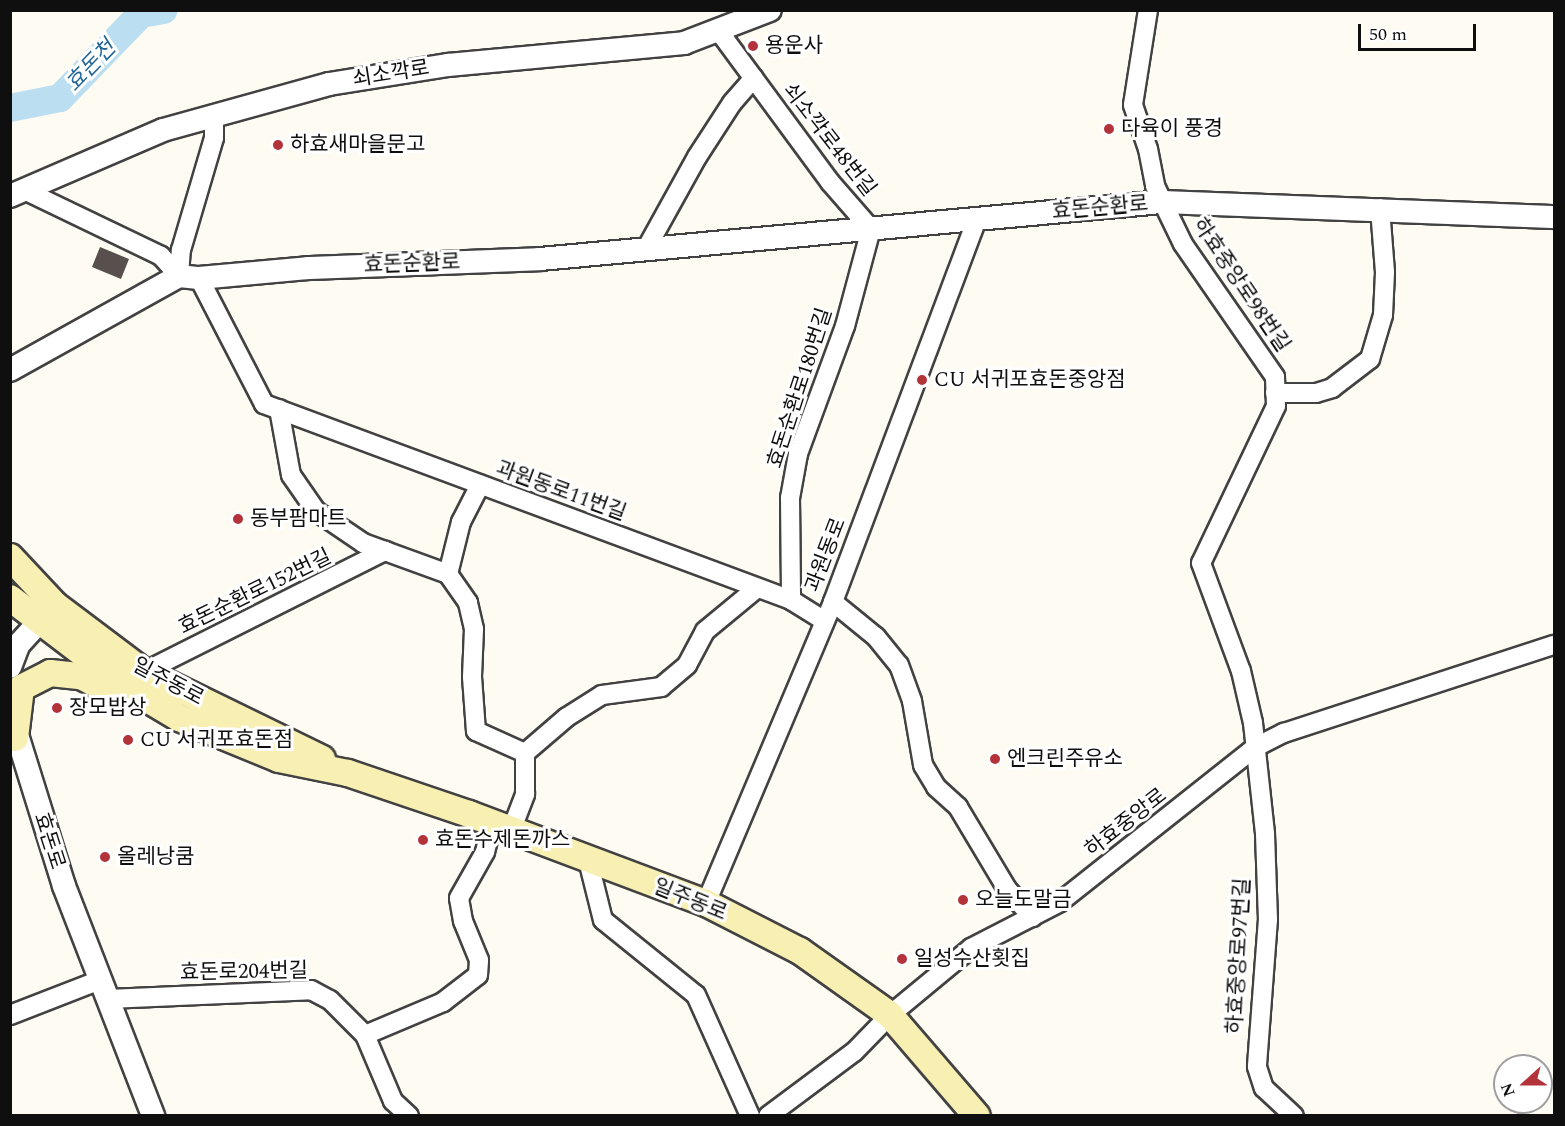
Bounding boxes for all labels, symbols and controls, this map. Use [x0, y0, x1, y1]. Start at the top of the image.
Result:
scale bar [1361, 12, 1480, 50]
text: 50 m [1369, 21, 1407, 48]
place label: 용운사 [765, 33, 823, 59]
water label: 효돈천 [60, 35, 122, 97]
marker: 용운사 [746, 39, 760, 53]
street label: 쇠소깍로 [351, 56, 431, 92]
street label: 쇠소깍로48번길 [777, 78, 881, 202]
place label: 다육이 풍경 [1121, 116, 1223, 142]
marker: 다육이 풍경 [1102, 122, 1116, 136]
place label: 하효새마을문고 [290, 132, 425, 158]
marker: 하효새마을문고 [271, 138, 285, 152]
street label: 효돈순환로 [1051, 191, 1149, 225]
street label: 하효중앙로98번길 [1187, 213, 1295, 357]
street label: 효돈순환로 [363, 250, 461, 278]
street label: 효돈순환로180번길 [762, 305, 838, 471]
place label: CU 서귀포효돈중앙점 [934, 367, 1126, 393]
marker: CU 서귀포효돈중앙점 [915, 373, 929, 387]
street label: 과원동로11번길 [492, 456, 630, 526]
place label: 동부팜마트 [250, 506, 347, 532]
marker: 동부팜마트 [231, 512, 245, 526]
street label: 과원동로 [800, 514, 852, 596]
street label: 효돈순환로152번길 [175, 544, 335, 640]
street label: 일주동로 [128, 653, 208, 711]
place label: 장모밥상 [69, 695, 146, 721]
marker: 장모밥상 [50, 701, 64, 715]
place label: CU 서귀포효돈점 [140, 727, 293, 753]
marker: CU 서귀포효돈점 [121, 733, 135, 747]
place label: 엔크린주유소 [1007, 746, 1123, 772]
marker: 엔크린주유소 [988, 752, 1002, 766]
street label: 하효중앙로 [1080, 783, 1172, 863]
street label: 효돈로 [28, 810, 70, 872]
place label: 효돈수제돈까스 [435, 827, 570, 853]
marker: 효돈수제돈까스 [416, 833, 430, 847]
place label: 올레낭쿰 [117, 844, 194, 870]
marker: 올레낭쿰 [98, 850, 112, 864]
street label: 일주동로 [649, 874, 731, 926]
street label: 하효중앙로97번길 [1222, 877, 1256, 1035]
place label: 오늘도말금 [975, 887, 1072, 913]
marker: 오늘도말금 [956, 893, 970, 907]
place label: 일성수산횟집 [914, 946, 1030, 972]
marker: 일성수산횟집 [895, 952, 909, 966]
street label: 효돈로204번길 [180, 958, 308, 986]
north arrow [1493, 1054, 1553, 1114]
text: N [1495, 1079, 1522, 1100]

